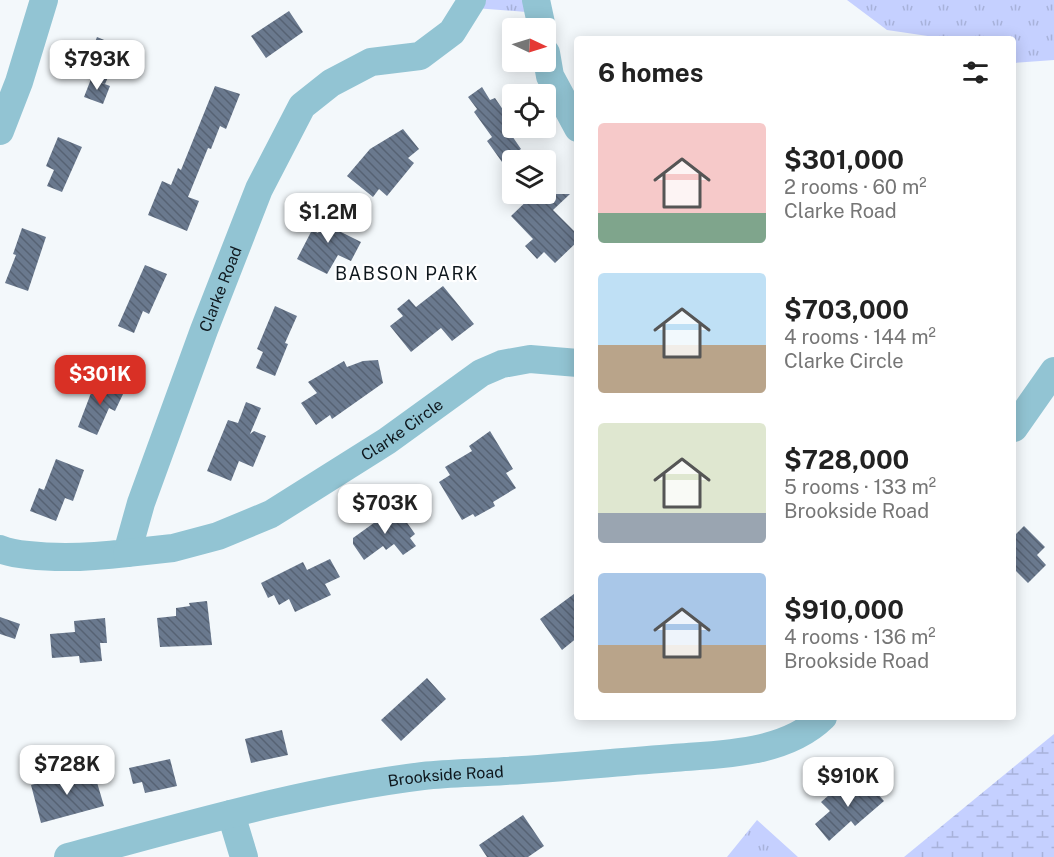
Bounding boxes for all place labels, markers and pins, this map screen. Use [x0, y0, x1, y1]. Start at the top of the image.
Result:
pin: $793K [55, 40, 139, 91]
pin: $1.2M [286, 193, 370, 244]
pin: $301K [58, 355, 142, 406]
pin: $703K [343, 484, 427, 535]
pin: $728K [25, 745, 109, 796]
pin: $910K [806, 757, 890, 808]

